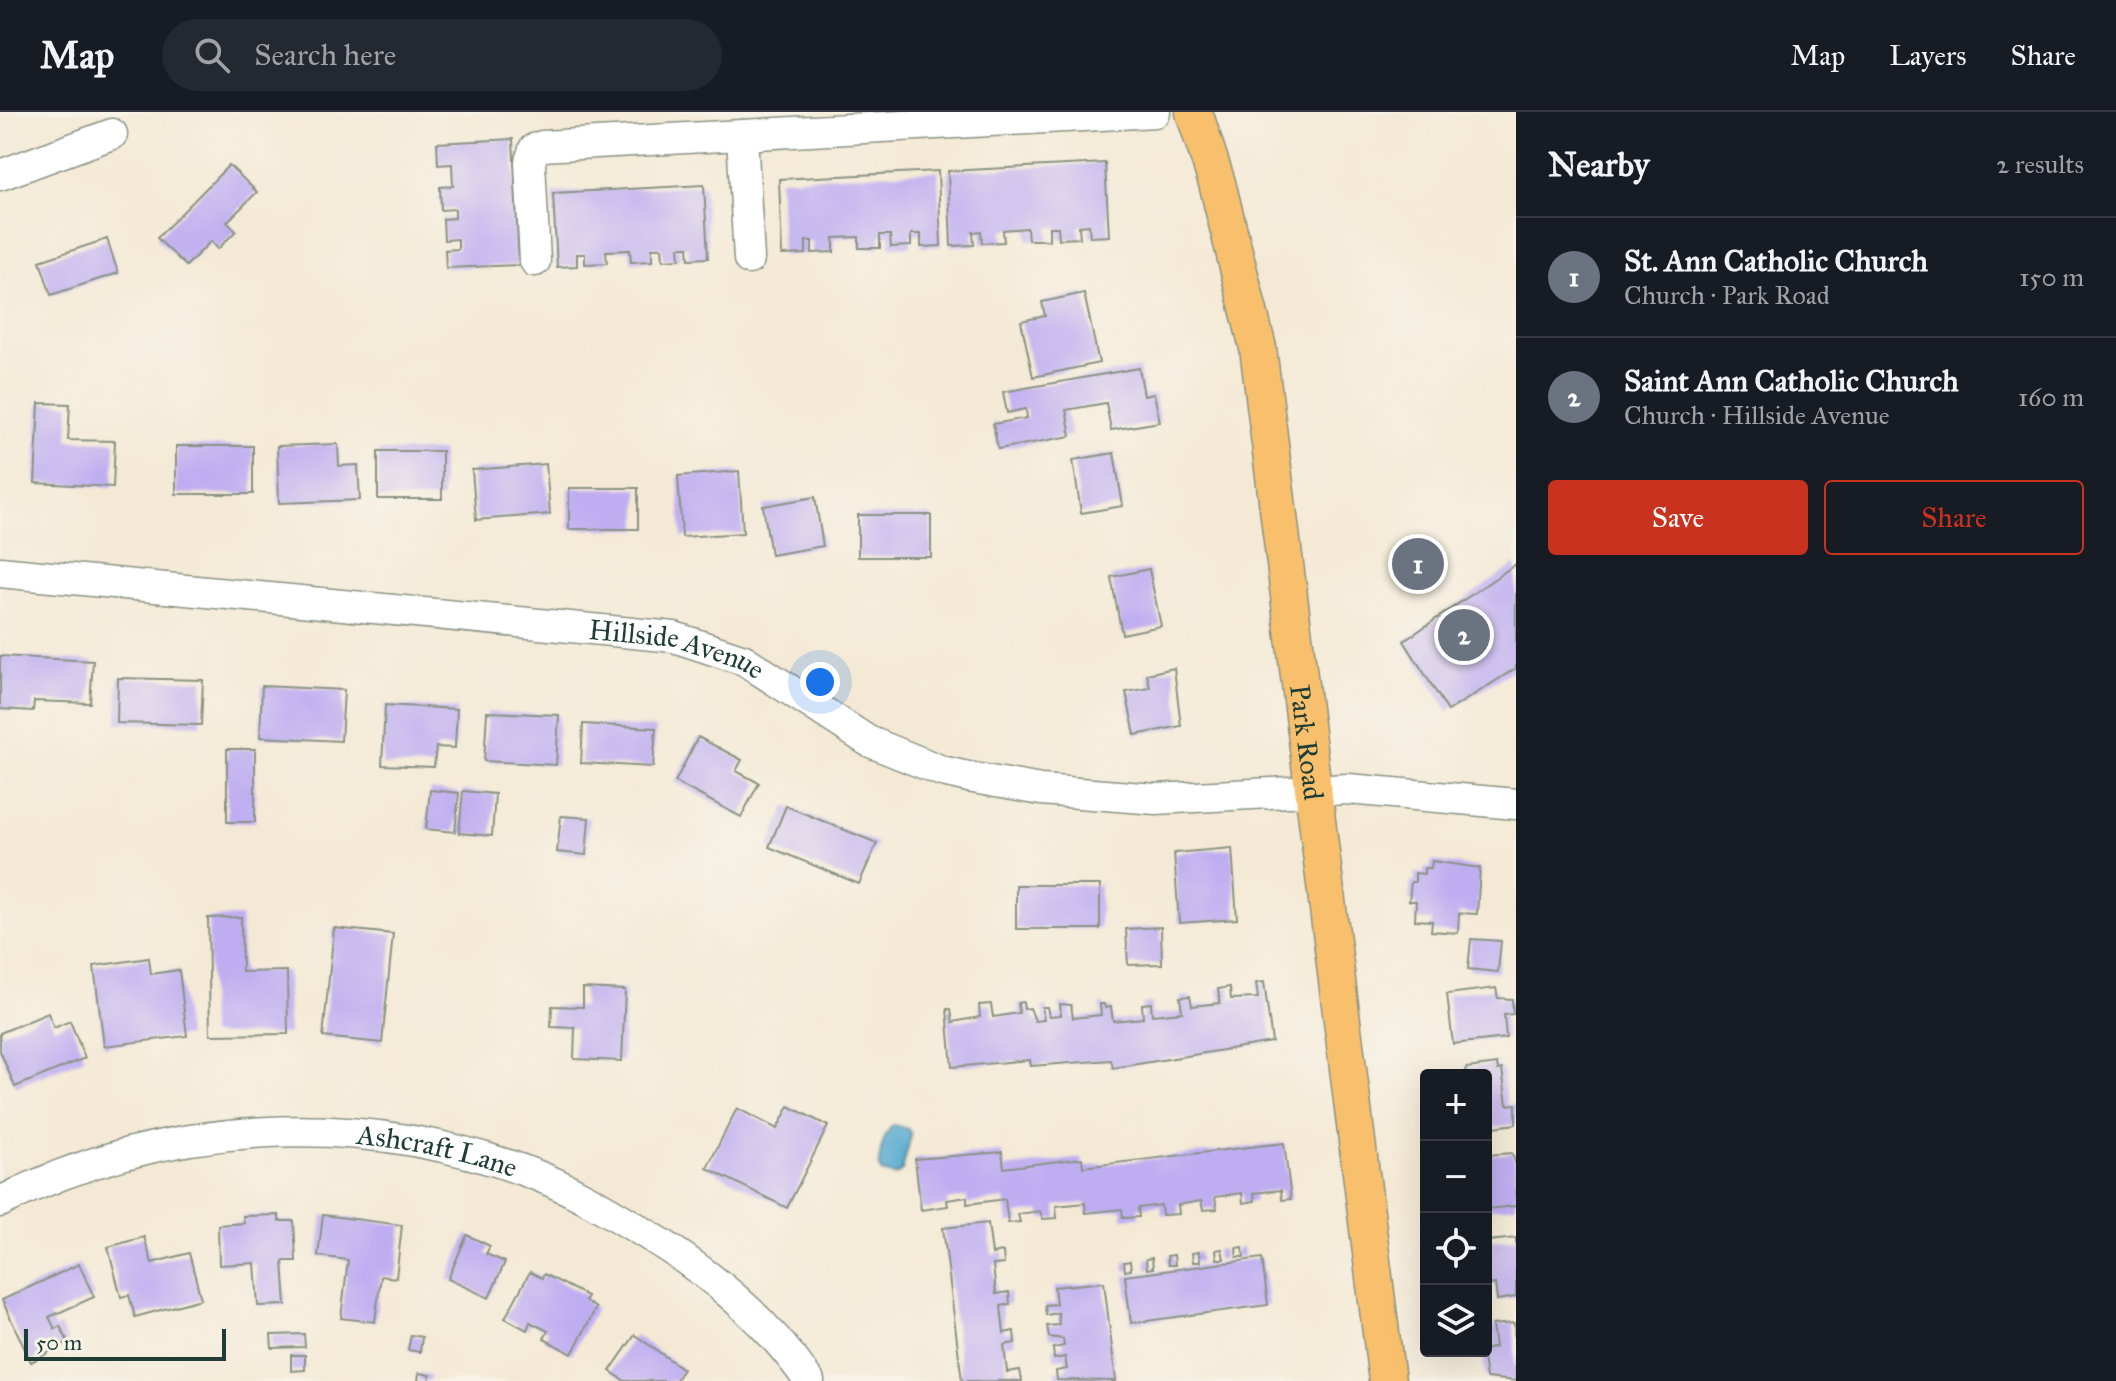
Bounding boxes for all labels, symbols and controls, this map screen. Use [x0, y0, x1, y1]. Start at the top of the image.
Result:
search box [162, 19, 722, 91]
text: Map [40, 32, 114, 78]
icon: search [190, 33, 234, 77]
text: Search here [254, 37, 396, 73]
text: Map [1790, 38, 1845, 73]
text: Layers [1889, 38, 1967, 73]
text: Share [2011, 38, 2076, 73]
text: Nearby [1548, 144, 1650, 185]
text: 2 results [1996, 148, 2084, 180]
text: St. Ann Catholic Church [1624, 243, 1928, 279]
text: 1 [1569, 261, 1579, 293]
text: 150 m [2019, 261, 2084, 293]
text: Church · Park Road [1624, 279, 1830, 311]
text: Saint Ann Catholic Church [1624, 363, 1959, 399]
text: 2 [1568, 381, 1580, 413]
text: 160 m [2018, 381, 2084, 413]
text: Church · Hillside Avenue [1624, 399, 1890, 431]
button: Save [1548, 480, 1808, 555]
button: Share [1824, 480, 2084, 555]
pin: 1 [1392, 534, 1444, 594]
pin: 2 [1438, 605, 1490, 665]
street label: Hillside Avenue [587, 611, 772, 686]
your location [800, 662, 840, 702]
street label: Park Road [1283, 682, 1332, 802]
map controls [1420, 1069, 1492, 1357]
button: + [1420, 1069, 1492, 1141]
street label: Ashcraft Lane [354, 1116, 522, 1185]
button: − [1420, 1141, 1492, 1213]
button: locate [1420, 1213, 1492, 1285]
button: layers [1420, 1285, 1492, 1357]
scale bar [24, 1325, 226, 1361]
text: 50 m [36, 1329, 82, 1356]

